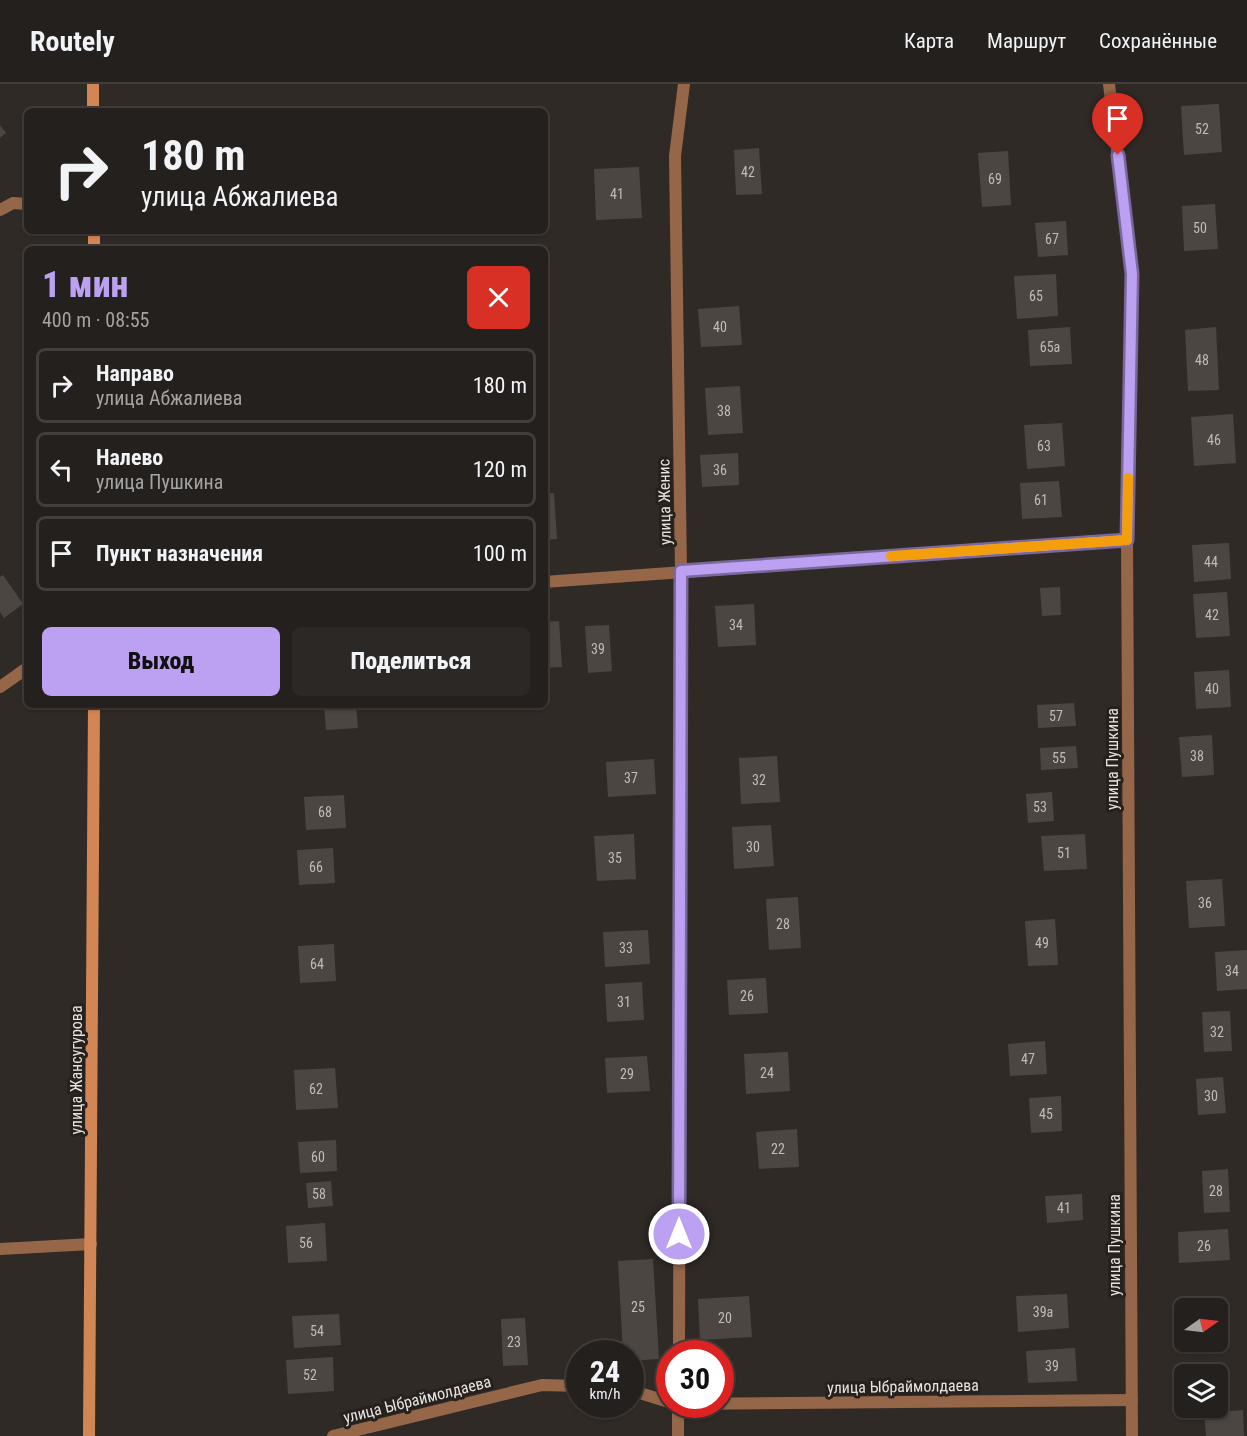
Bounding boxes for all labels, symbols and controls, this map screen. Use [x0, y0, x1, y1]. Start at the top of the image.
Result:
text: Routely [30, 25, 115, 58]
text: Карта [904, 29, 954, 53]
text: Маршрут [987, 29, 1066, 53]
text: Сохранённые [1099, 29, 1217, 53]
pin [1092, 93, 1143, 155]
icon: arrive [1101, 102, 1134, 135]
house number: 52 [1195, 121, 1209, 137]
text: 180 m [141, 131, 246, 180]
icon: right [42, 132, 120, 210]
house number: 42 [741, 164, 755, 180]
house number: 69 [988, 171, 1002, 187]
text: улица Абжалиева [141, 181, 339, 213]
house number: 41 [610, 186, 624, 202]
house number: 50 [1193, 220, 1207, 236]
house number: 67 [1045, 231, 1059, 247]
text: 1 мин [42, 264, 128, 306]
button: close [467, 266, 530, 329]
house number: 65 [1029, 288, 1043, 304]
text: 400 m · 08:55 [42, 308, 149, 332]
house number: 40 [713, 319, 727, 335]
house number: 65а [1040, 339, 1060, 355]
house number: 48 [1195, 352, 1209, 368]
text: Направо [96, 361, 174, 386]
icon: right [45, 369, 78, 402]
text: 180 m [473, 373, 527, 398]
text: улица Абжалиева [96, 386, 242, 410]
house number: 38 [717, 403, 731, 419]
house number: 46 [1207, 432, 1221, 448]
house number: 63 [1037, 438, 1051, 454]
text: Налево [96, 445, 163, 470]
icon: left [45, 453, 78, 486]
text: 120 m [473, 457, 527, 482]
street label: улица Женис [654, 459, 675, 545]
house number: 36 [713, 462, 727, 478]
text: улица Пушкина [96, 470, 223, 494]
house number: 61 [1034, 492, 1048, 508]
icon: arrive [45, 537, 78, 570]
text: Пункт назначения [96, 541, 263, 566]
text: 100 m [473, 541, 527, 566]
house number: 44 [1204, 554, 1218, 570]
house number: 42 [1205, 607, 1219, 623]
house number: 34 [729, 617, 743, 633]
button: Выход [42, 627, 280, 696]
button: Поделиться [292, 627, 530, 696]
house number: 39 [591, 641, 605, 657]
house number: 40 [1205, 681, 1219, 697]
house number: 57 [1049, 708, 1063, 724]
street label: улица Пушкина [1103, 708, 1122, 810]
house number: 38 [1190, 748, 1204, 764]
house number: 55 [1052, 750, 1066, 766]
house number: 37 [624, 770, 638, 786]
house number: 32 [752, 772, 766, 788]
house number: 53 [1033, 799, 1047, 815]
house number: 68 [318, 804, 332, 820]
house number: 30 [746, 839, 760, 855]
house number: 51 [1057, 845, 1071, 861]
house number: 35 [608, 850, 622, 866]
house number: 66 [309, 859, 323, 875]
house number: 36 [1198, 895, 1212, 911]
house number: 28 [776, 916, 790, 932]
house number: 49 [1035, 935, 1049, 951]
house number: 33 [619, 940, 633, 956]
house number: 64 [310, 956, 324, 972]
house number: 34 [1225, 963, 1239, 979]
house number: 26 [740, 988, 754, 1004]
house number: 31 [617, 994, 631, 1010]
street label: улица Жансугурова [67, 1005, 86, 1135]
house number: 32 [1210, 1024, 1224, 1040]
house number: 47 [1021, 1051, 1035, 1067]
house number: 24 [760, 1065, 774, 1081]
house number: 29 [620, 1066, 634, 1082]
house number: 62 [309, 1081, 323, 1097]
house number: 30 [1204, 1088, 1218, 1104]
house number: 45 [1039, 1106, 1053, 1122]
house number: 22 [771, 1141, 785, 1157]
house number: 60 [311, 1149, 325, 1165]
house number: 28 [1209, 1183, 1223, 1199]
house number: 58 [312, 1186, 326, 1202]
street label: улица Пушкина [1105, 1194, 1124, 1296]
house number: 41 [1057, 1200, 1071, 1216]
position arrow [647, 1202, 711, 1266]
house number: 56 [299, 1235, 313, 1251]
house number: 26 [1197, 1238, 1211, 1254]
north arrow [1174, 1298, 1228, 1352]
map controls [1174, 1298, 1228, 1418]
house number: 25 [631, 1299, 645, 1315]
house number: 39а [1033, 1304, 1053, 1320]
house number: 20 [718, 1310, 732, 1326]
house number: 54 [310, 1323, 324, 1339]
house number: 23 [507, 1334, 521, 1350]
speed limit sign: 30 [656, 1340, 734, 1418]
text: 24 [590, 1354, 620, 1389]
house number: 39 [1045, 1358, 1059, 1374]
button: layers [1174, 1364, 1228, 1418]
house number: 52 [303, 1367, 317, 1383]
street label: улица Ыбраймолдаева [341, 1372, 493, 1427]
street label: улица Ыбраймолдаева [827, 1376, 979, 1397]
text: km/h [590, 1385, 620, 1403]

